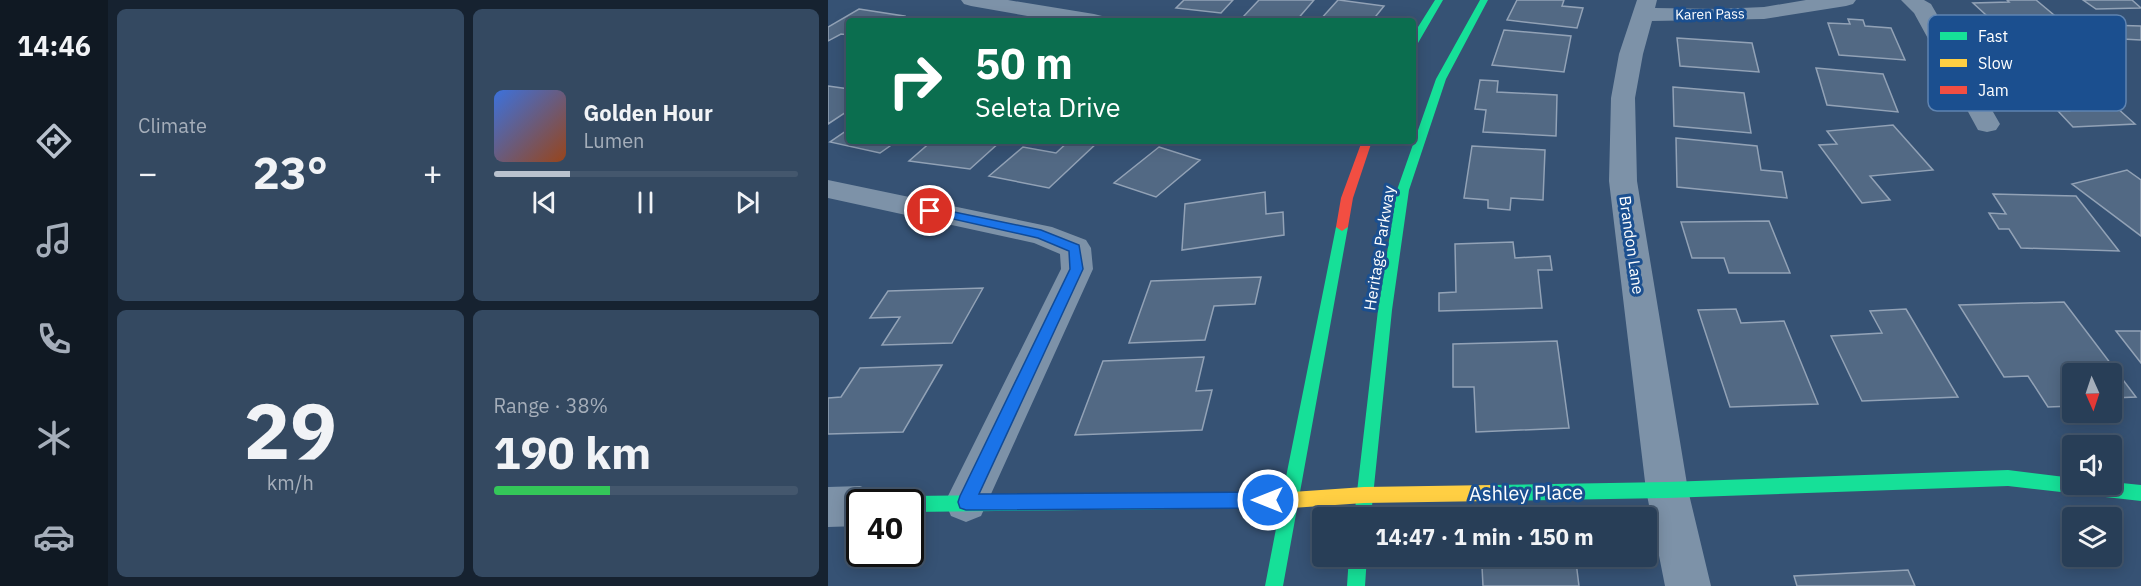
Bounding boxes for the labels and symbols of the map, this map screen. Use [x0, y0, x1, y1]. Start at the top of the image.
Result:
street label: Karen Pass [1675, 4, 1745, 24]
legend [1928, 15, 2126, 111]
text: Fast [1978, 26, 2008, 46]
text: Slow [1978, 53, 2013, 73]
text: Jam [1978, 80, 2009, 100]
street label: Heritage Parkway [1359, 184, 1399, 312]
pin [904, 185, 955, 236]
street label: Brandon Lane [1615, 194, 1649, 296]
north arrow [2062, 363, 2122, 423]
position arrow [1236, 468, 1300, 532]
street label: Ashley Place [1469, 478, 1583, 507]
speed limit sign: 40 [846, 489, 924, 567]

